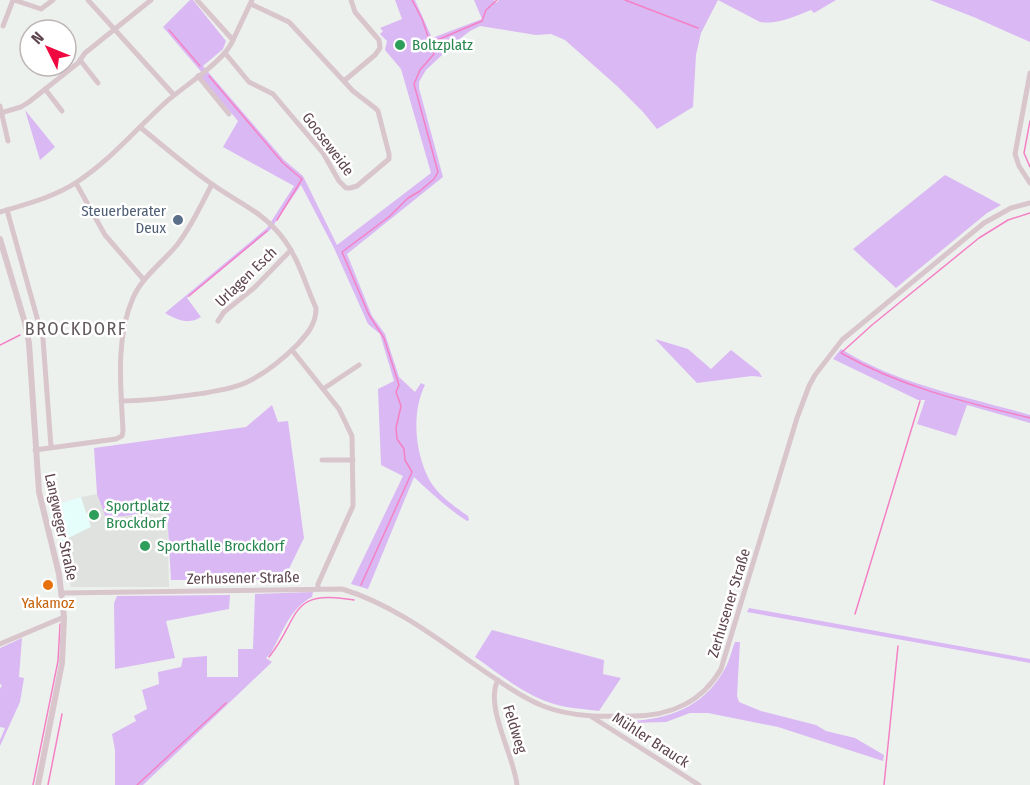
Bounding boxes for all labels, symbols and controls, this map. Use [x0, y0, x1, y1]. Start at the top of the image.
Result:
north arrow [18, 18, 78, 78]
text: N [27, 28, 48, 48]
place label: Boltzplatz [412, 36, 473, 54]
marker: Boltzplatz [393, 38, 407, 52]
street label: Gooseweide [298, 109, 358, 179]
place label: Steuerberater Deux [81, 202, 167, 237]
marker: Steuerberater Deux [171, 213, 185, 227]
street label: Urlagen Esch [212, 243, 280, 311]
district label: BROCKDORF [25, 318, 127, 340]
street label: Langweger Straße [41, 472, 81, 582]
place label: Sportplatz Brockdorf [106, 497, 170, 532]
marker: Sportplatz Brockdorf [87, 508, 101, 522]
place label: Sporthalle Brockdorf [157, 537, 286, 555]
marker: Sporthalle Brockdorf [138, 539, 152, 553]
street label: Zerhusener Straße [704, 546, 754, 660]
street label: Zerhusener Straße [186, 568, 300, 588]
marker: Yakamoz [41, 578, 55, 592]
place label: Yakamoz [22, 594, 75, 612]
street label: Feldweg [499, 703, 531, 755]
street label: Mühler Brauck [609, 708, 693, 772]

